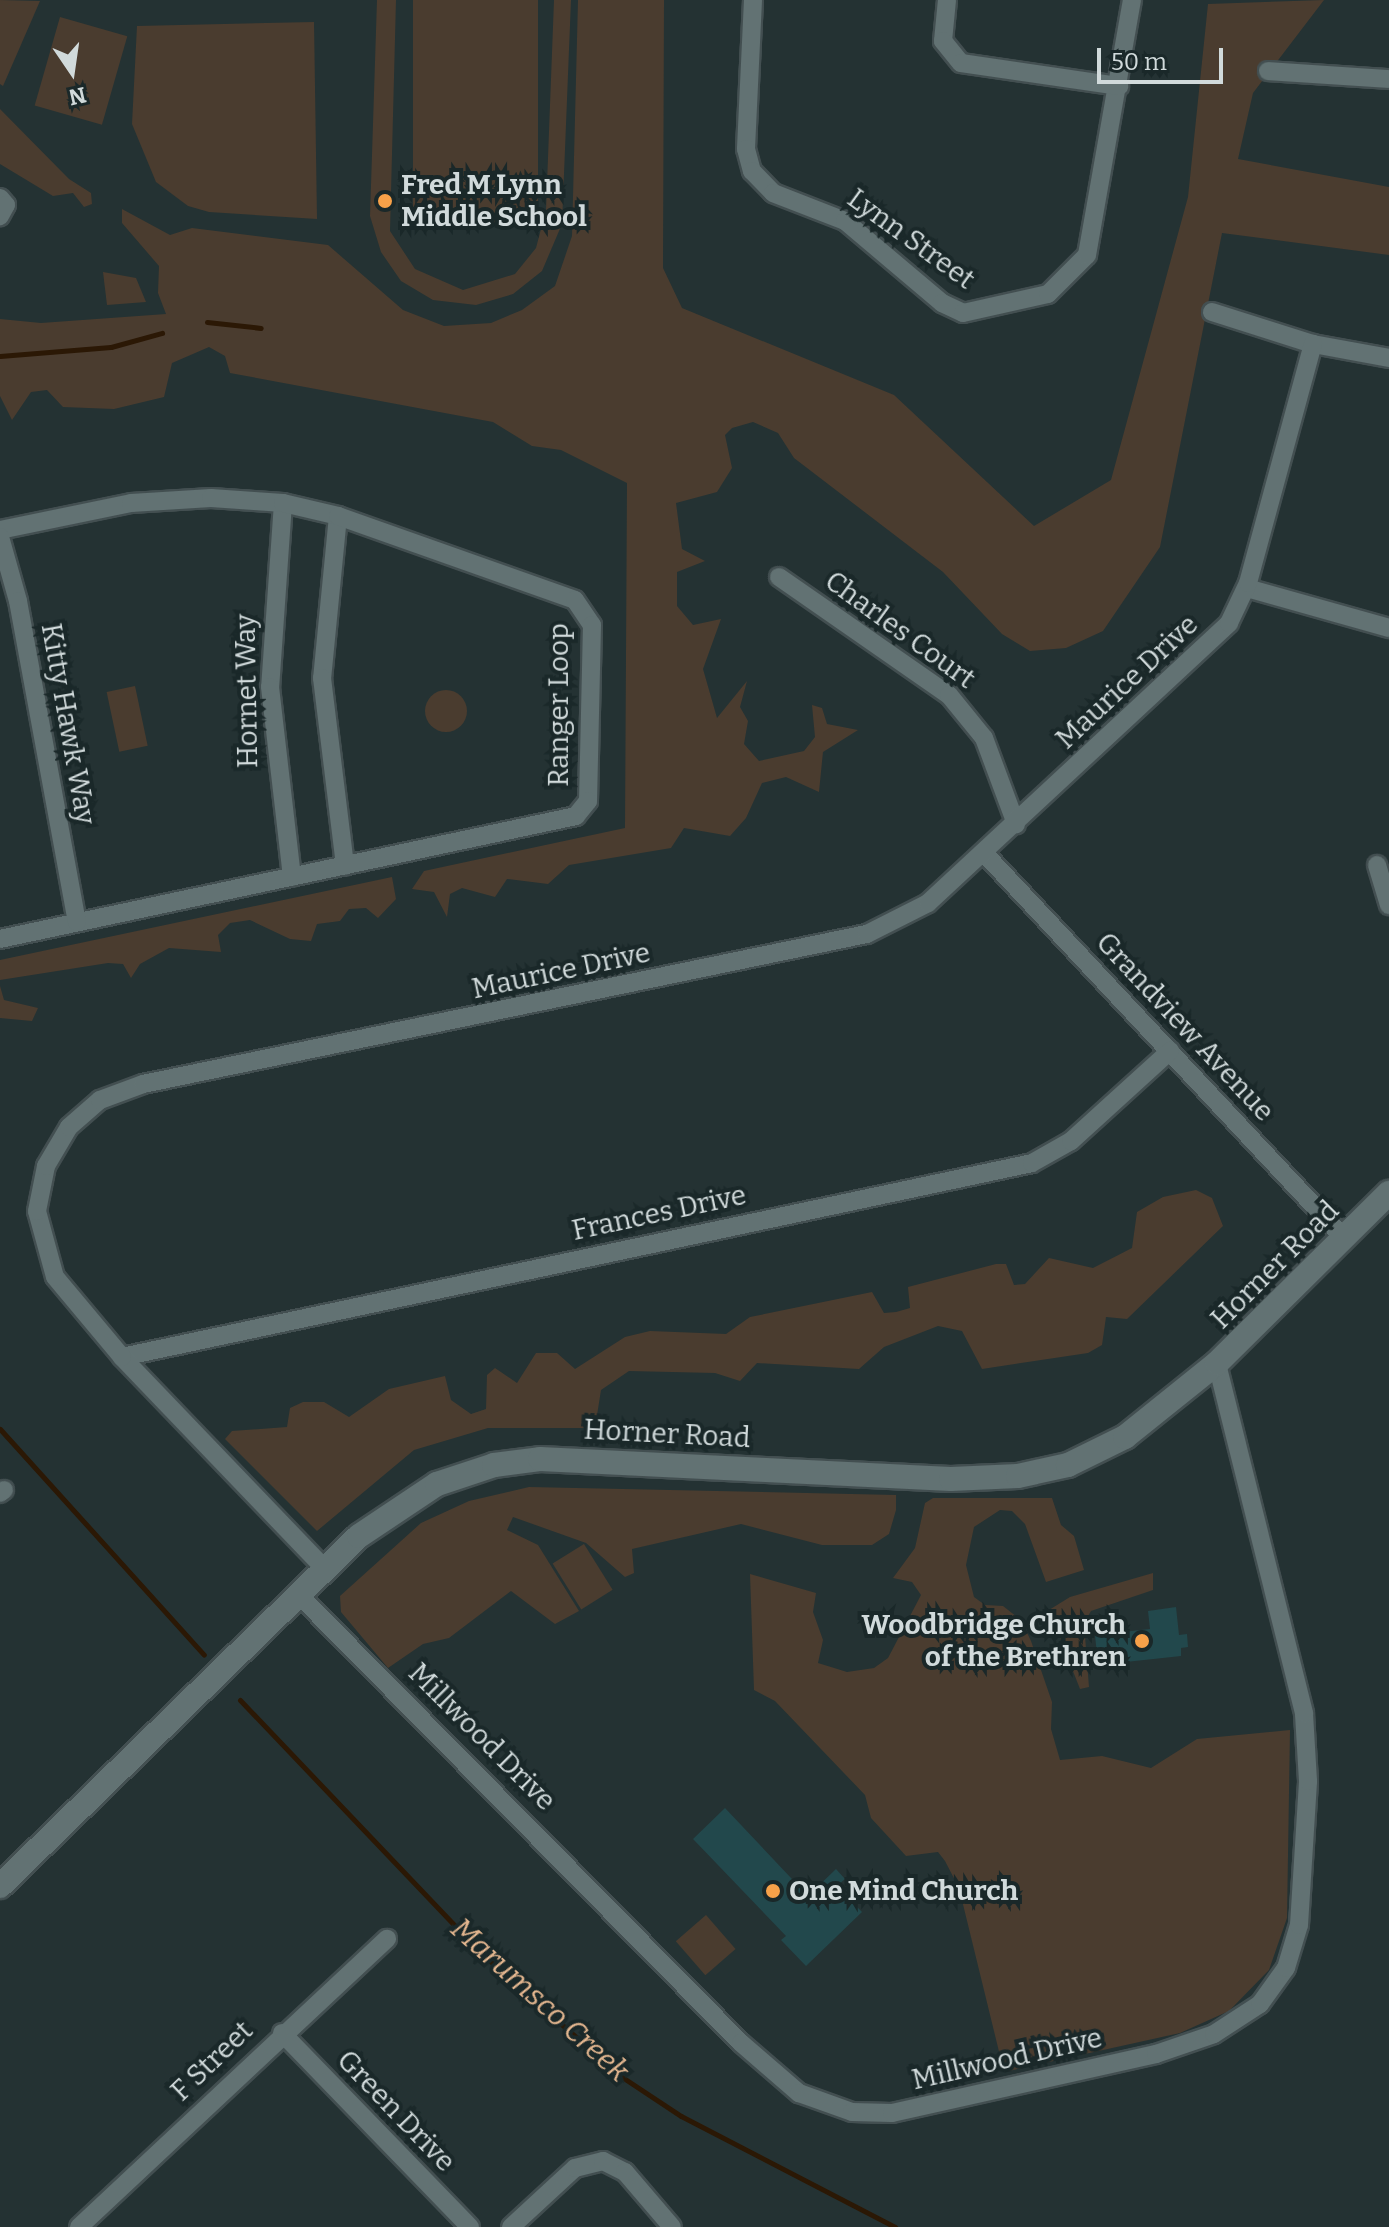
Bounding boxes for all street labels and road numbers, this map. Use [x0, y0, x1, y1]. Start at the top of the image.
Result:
street label: Lynn Street [841, 182, 981, 296]
street label: Charles Court [818, 564, 982, 696]
street label: Maurice Drive [1049, 608, 1205, 756]
street label: Hornet Way [229, 614, 265, 768]
street label: Kitty Hawk Way [34, 621, 102, 827]
street label: Ranger Loop [542, 623, 576, 787]
street label: Grandview Avenue [1089, 926, 1281, 1128]
street label: Maurice Drive [469, 936, 653, 1006]
street label: Frances Drive [569, 1178, 749, 1248]
street label: Horner Road [1204, 1194, 1346, 1336]
street label: Horner Road [583, 1413, 751, 1455]
street label: Millwood Drive [401, 1656, 563, 1818]
street label: F Street [164, 2014, 260, 2108]
street label: Millwood Drive [909, 2021, 1105, 2097]
street label: Green Drive [330, 2043, 462, 2179]

